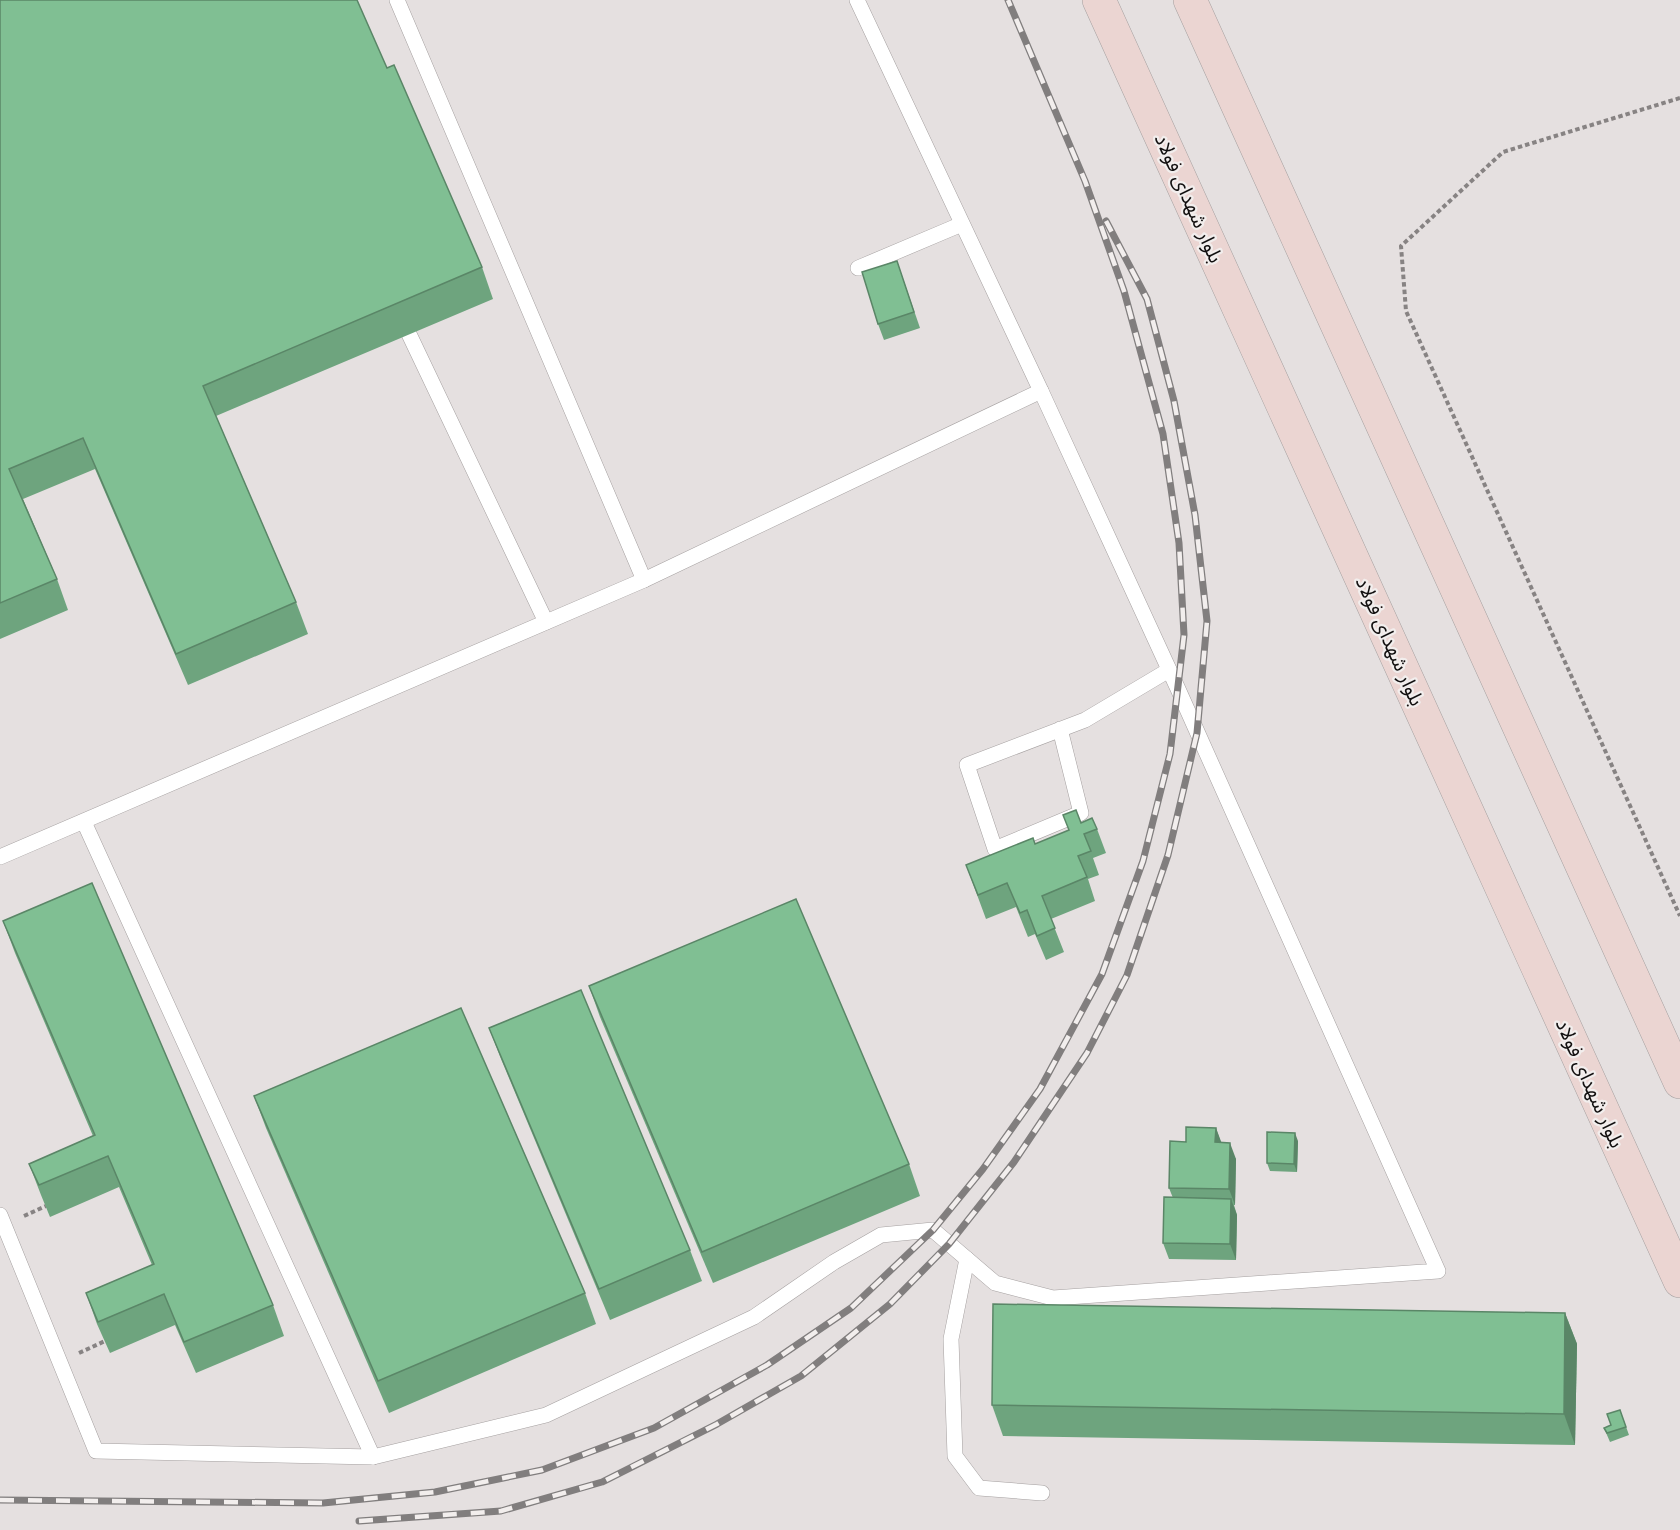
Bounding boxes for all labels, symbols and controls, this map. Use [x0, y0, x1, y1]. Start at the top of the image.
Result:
street label: بلوار شهدای فولاد [1150, 129, 1229, 266]
street label: بلوار شهدای فولاد [1351, 572, 1430, 709]
street label: بلوار شهدای فولاد [1551, 1014, 1630, 1151]

